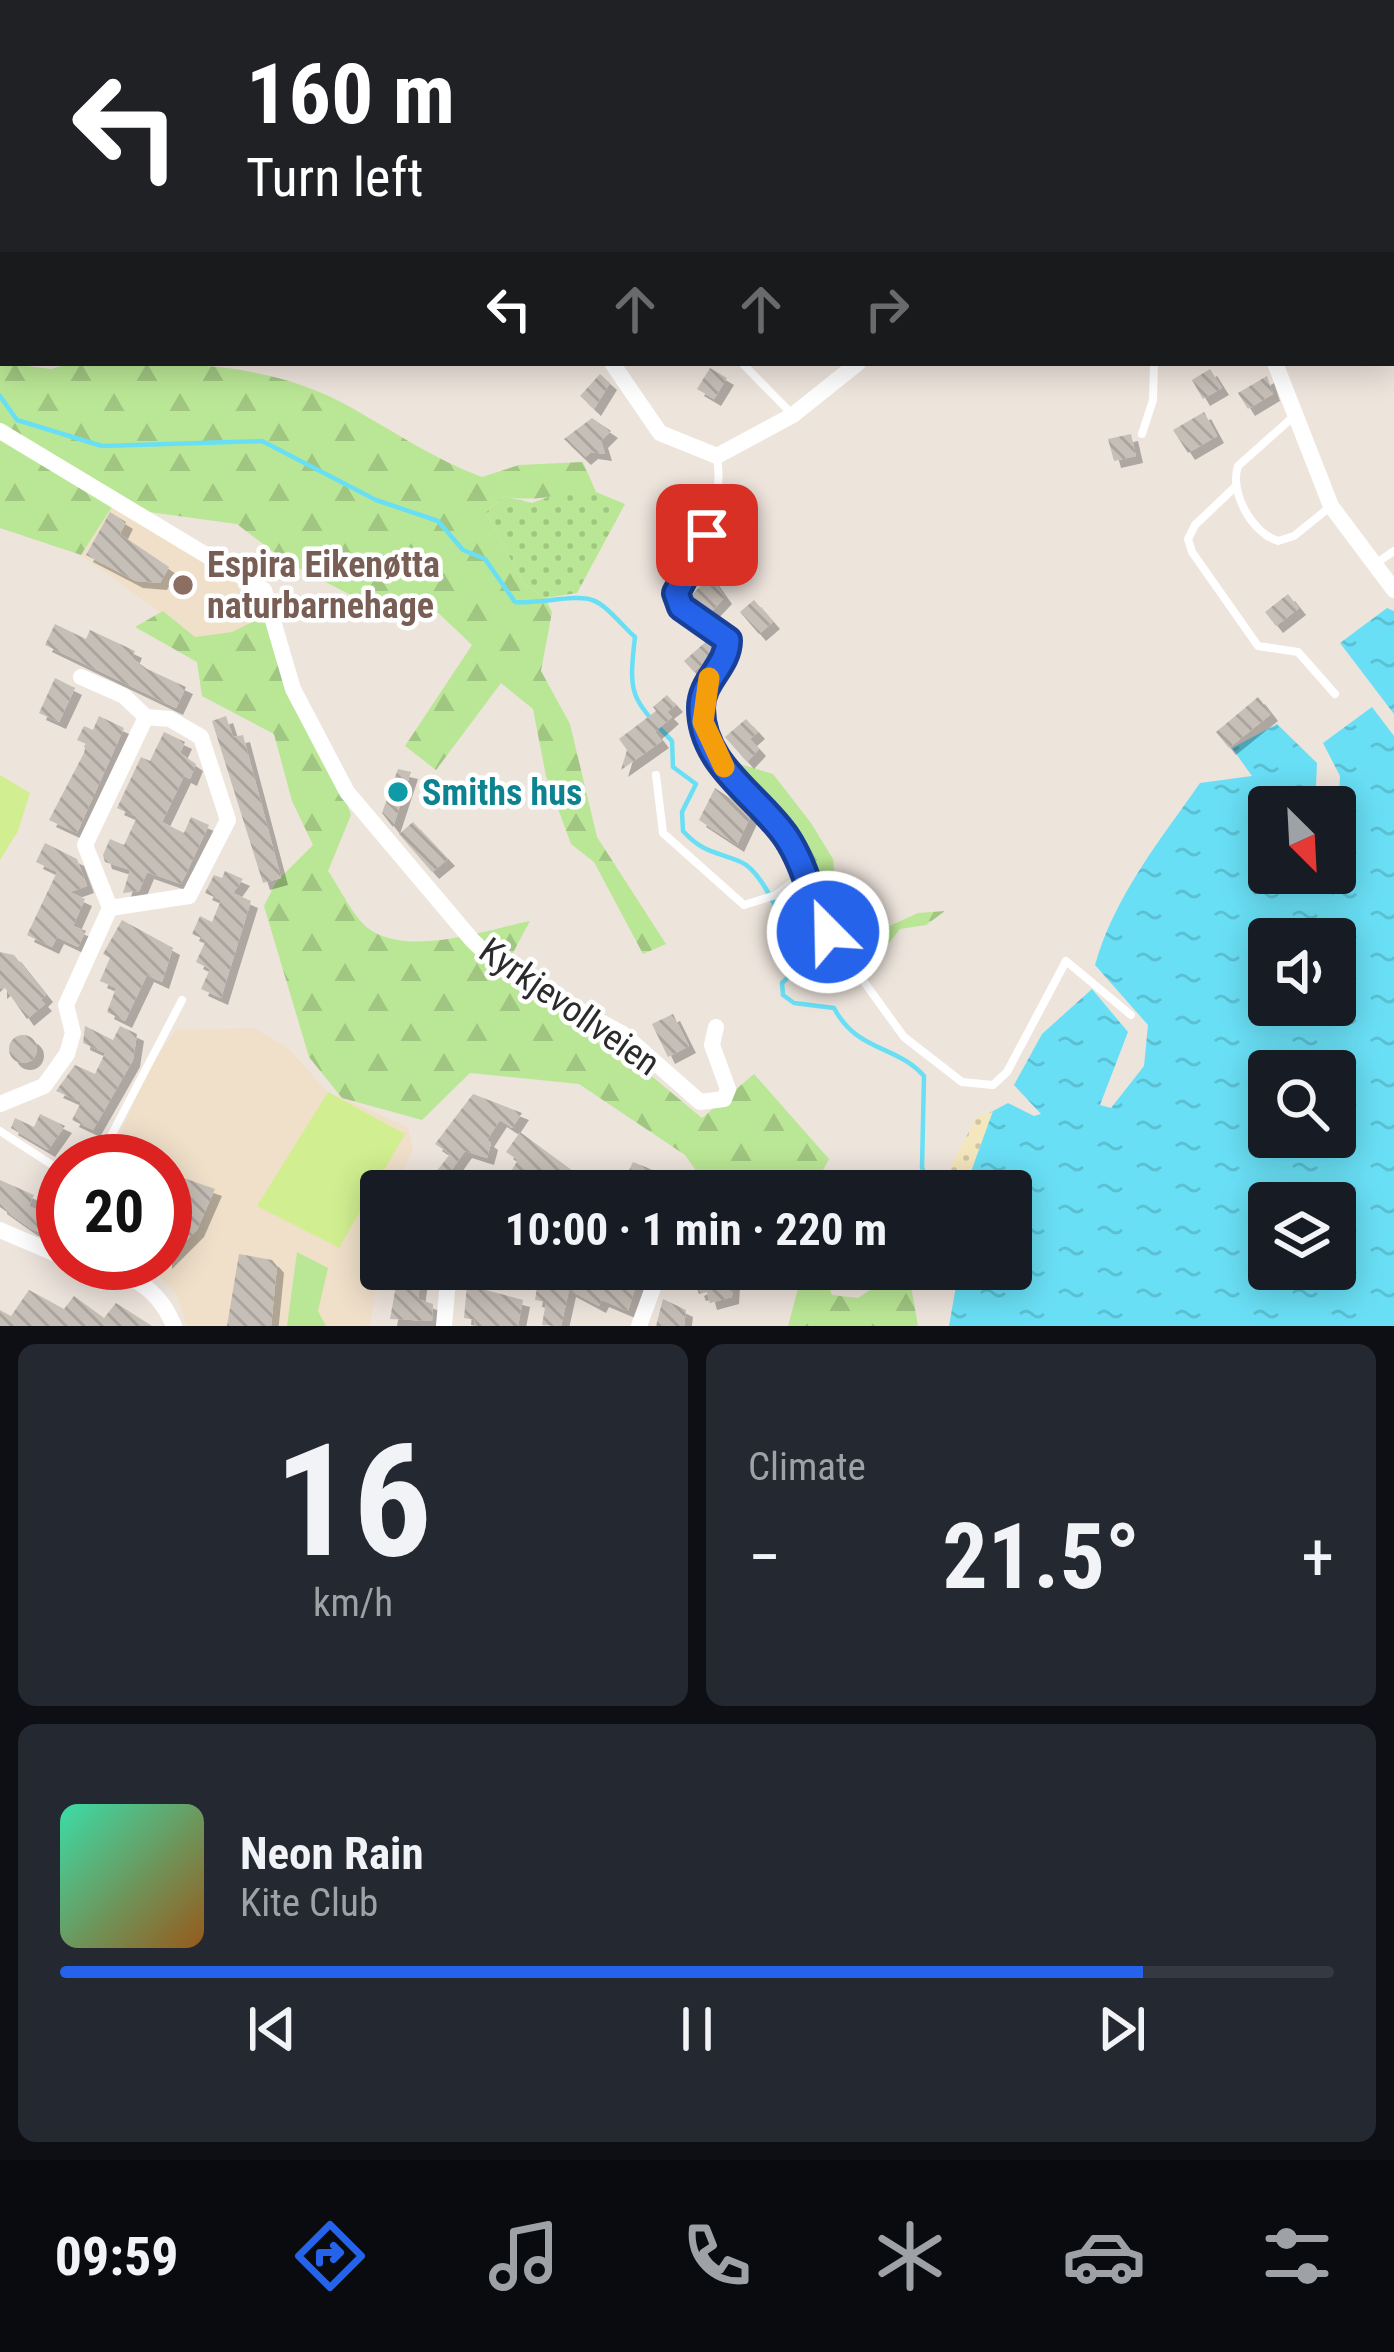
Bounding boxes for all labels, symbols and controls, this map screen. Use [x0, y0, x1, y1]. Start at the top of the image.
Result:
text: 160 m [246, 45, 455, 144]
icon: left [48, 48, 204, 204]
text: Turn left [246, 146, 423, 209]
icon: left [476, 276, 542, 342]
icon: ahead [602, 276, 668, 342]
icon: ahead [728, 276, 794, 342]
icon: right [854, 276, 920, 342]
pin [656, 484, 758, 586]
icon: arrive [674, 502, 740, 568]
place label: Espira Eikenøtta naturbarnehage [207, 544, 440, 627]
marker: Espira Eikenøtta naturbarnehage [170, 572, 196, 598]
place label: Smiths hus [422, 772, 582, 814]
marker: Smiths hus [385, 779, 411, 805]
north arrow [1248, 786, 1356, 894]
map controls [1248, 786, 1356, 1290]
position arrow [765, 869, 891, 995]
button: sound [1248, 918, 1356, 1026]
street label: Kyrkjevollveien [471, 929, 668, 1084]
button: search [1248, 1050, 1356, 1158]
speed limit sign: 20 [36, 1134, 192, 1290]
button: layers [1248, 1182, 1356, 1290]
text: 10:00 · 1 min · 220 m [505, 1203, 887, 1256]
text: 16 [274, 1410, 432, 1593]
text: Climate [748, 1444, 866, 1490]
text: 21.5° [942, 1505, 1140, 1610]
text: − [748, 1519, 781, 1596]
text: + [1301, 1519, 1334, 1596]
text: km/h [313, 1580, 393, 1626]
text: Neon Rain [240, 1827, 424, 1880]
text: Kite Club [240, 1880, 378, 1926]
icon: previous [239, 1996, 305, 2062]
icon: pause [664, 1996, 730, 2062]
icon: next [1089, 1996, 1155, 2062]
icon: directions [288, 2214, 372, 2298]
icon: music [482, 2214, 566, 2298]
icon: phone [675, 2214, 759, 2298]
icon: climate [868, 2214, 952, 2298]
icon: car [1062, 2214, 1146, 2298]
icon: filters [1255, 2214, 1339, 2298]
text: 09:59 [55, 2225, 179, 2288]

